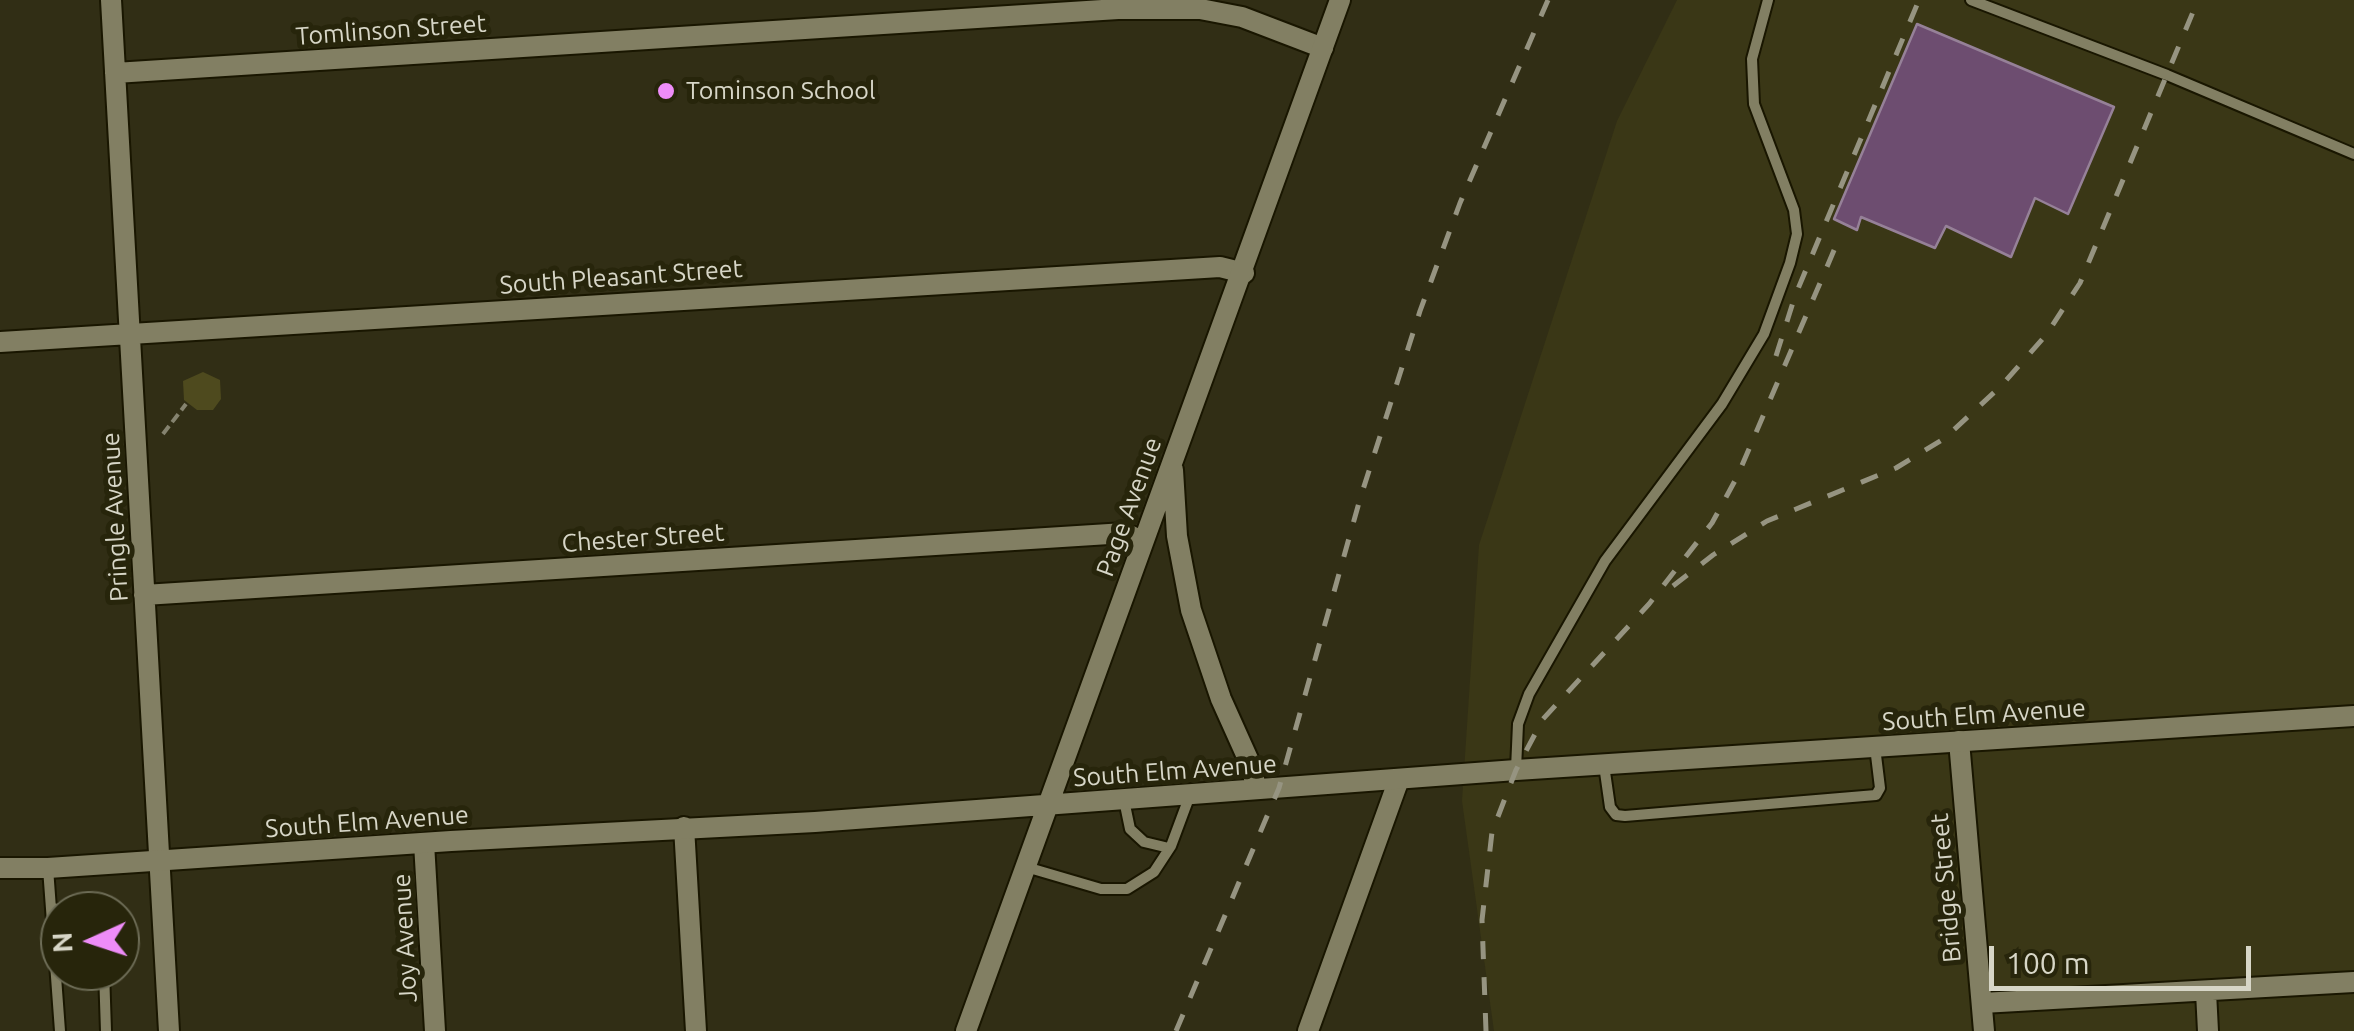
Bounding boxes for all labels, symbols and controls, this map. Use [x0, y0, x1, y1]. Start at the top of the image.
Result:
street label: Tomlinson Street [295, 8, 487, 52]
place label: Tominson School [686, 76, 876, 106]
marker: Tominson School [655, 80, 677, 102]
street label: South Pleasant Street [499, 254, 743, 300]
street label: Pringle Avenue [96, 432, 134, 602]
street label: Page Avenue [1090, 433, 1168, 581]
street label: Chester Street [561, 517, 725, 559]
street label: South Elm Avenue [1881, 693, 2087, 737]
street label: South Elm Avenue [1072, 749, 1278, 793]
street label: South Elm Avenue [264, 800, 470, 844]
street label: Bridge Street [1925, 812, 1967, 964]
street label: Joy Avenue [387, 873, 423, 1003]
north arrow [40, 891, 140, 991]
scale bar [1994, 926, 2256, 988]
text: N [46, 931, 78, 954]
text: 100 m [2006, 946, 2090, 980]

